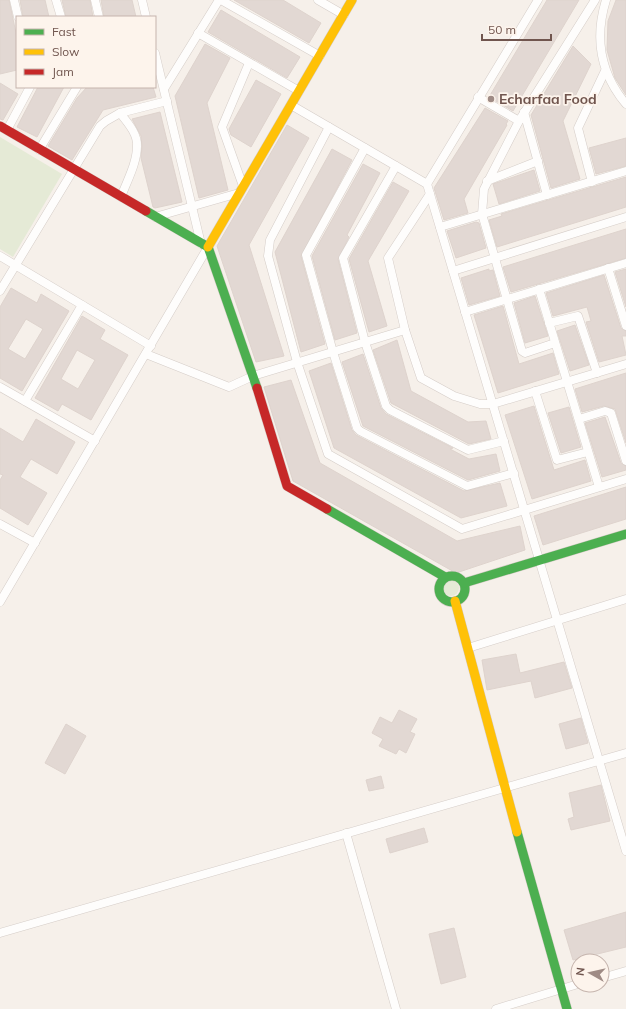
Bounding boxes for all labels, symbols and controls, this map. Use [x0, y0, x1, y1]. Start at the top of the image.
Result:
legend [16, 16, 156, 88]
scale bar [482, 16, 551, 42]
text: 50 m [488, 22, 516, 37]
text: Fast [52, 24, 76, 39]
text: Slow [52, 44, 80, 59]
text: Jam [52, 64, 74, 79]
place label: Echarfaa Food [499, 90, 597, 108]
marker: Echarfaa Food [486, 94, 496, 104]
north arrow [570, 953, 610, 993]
text: N [573, 967, 588, 977]

